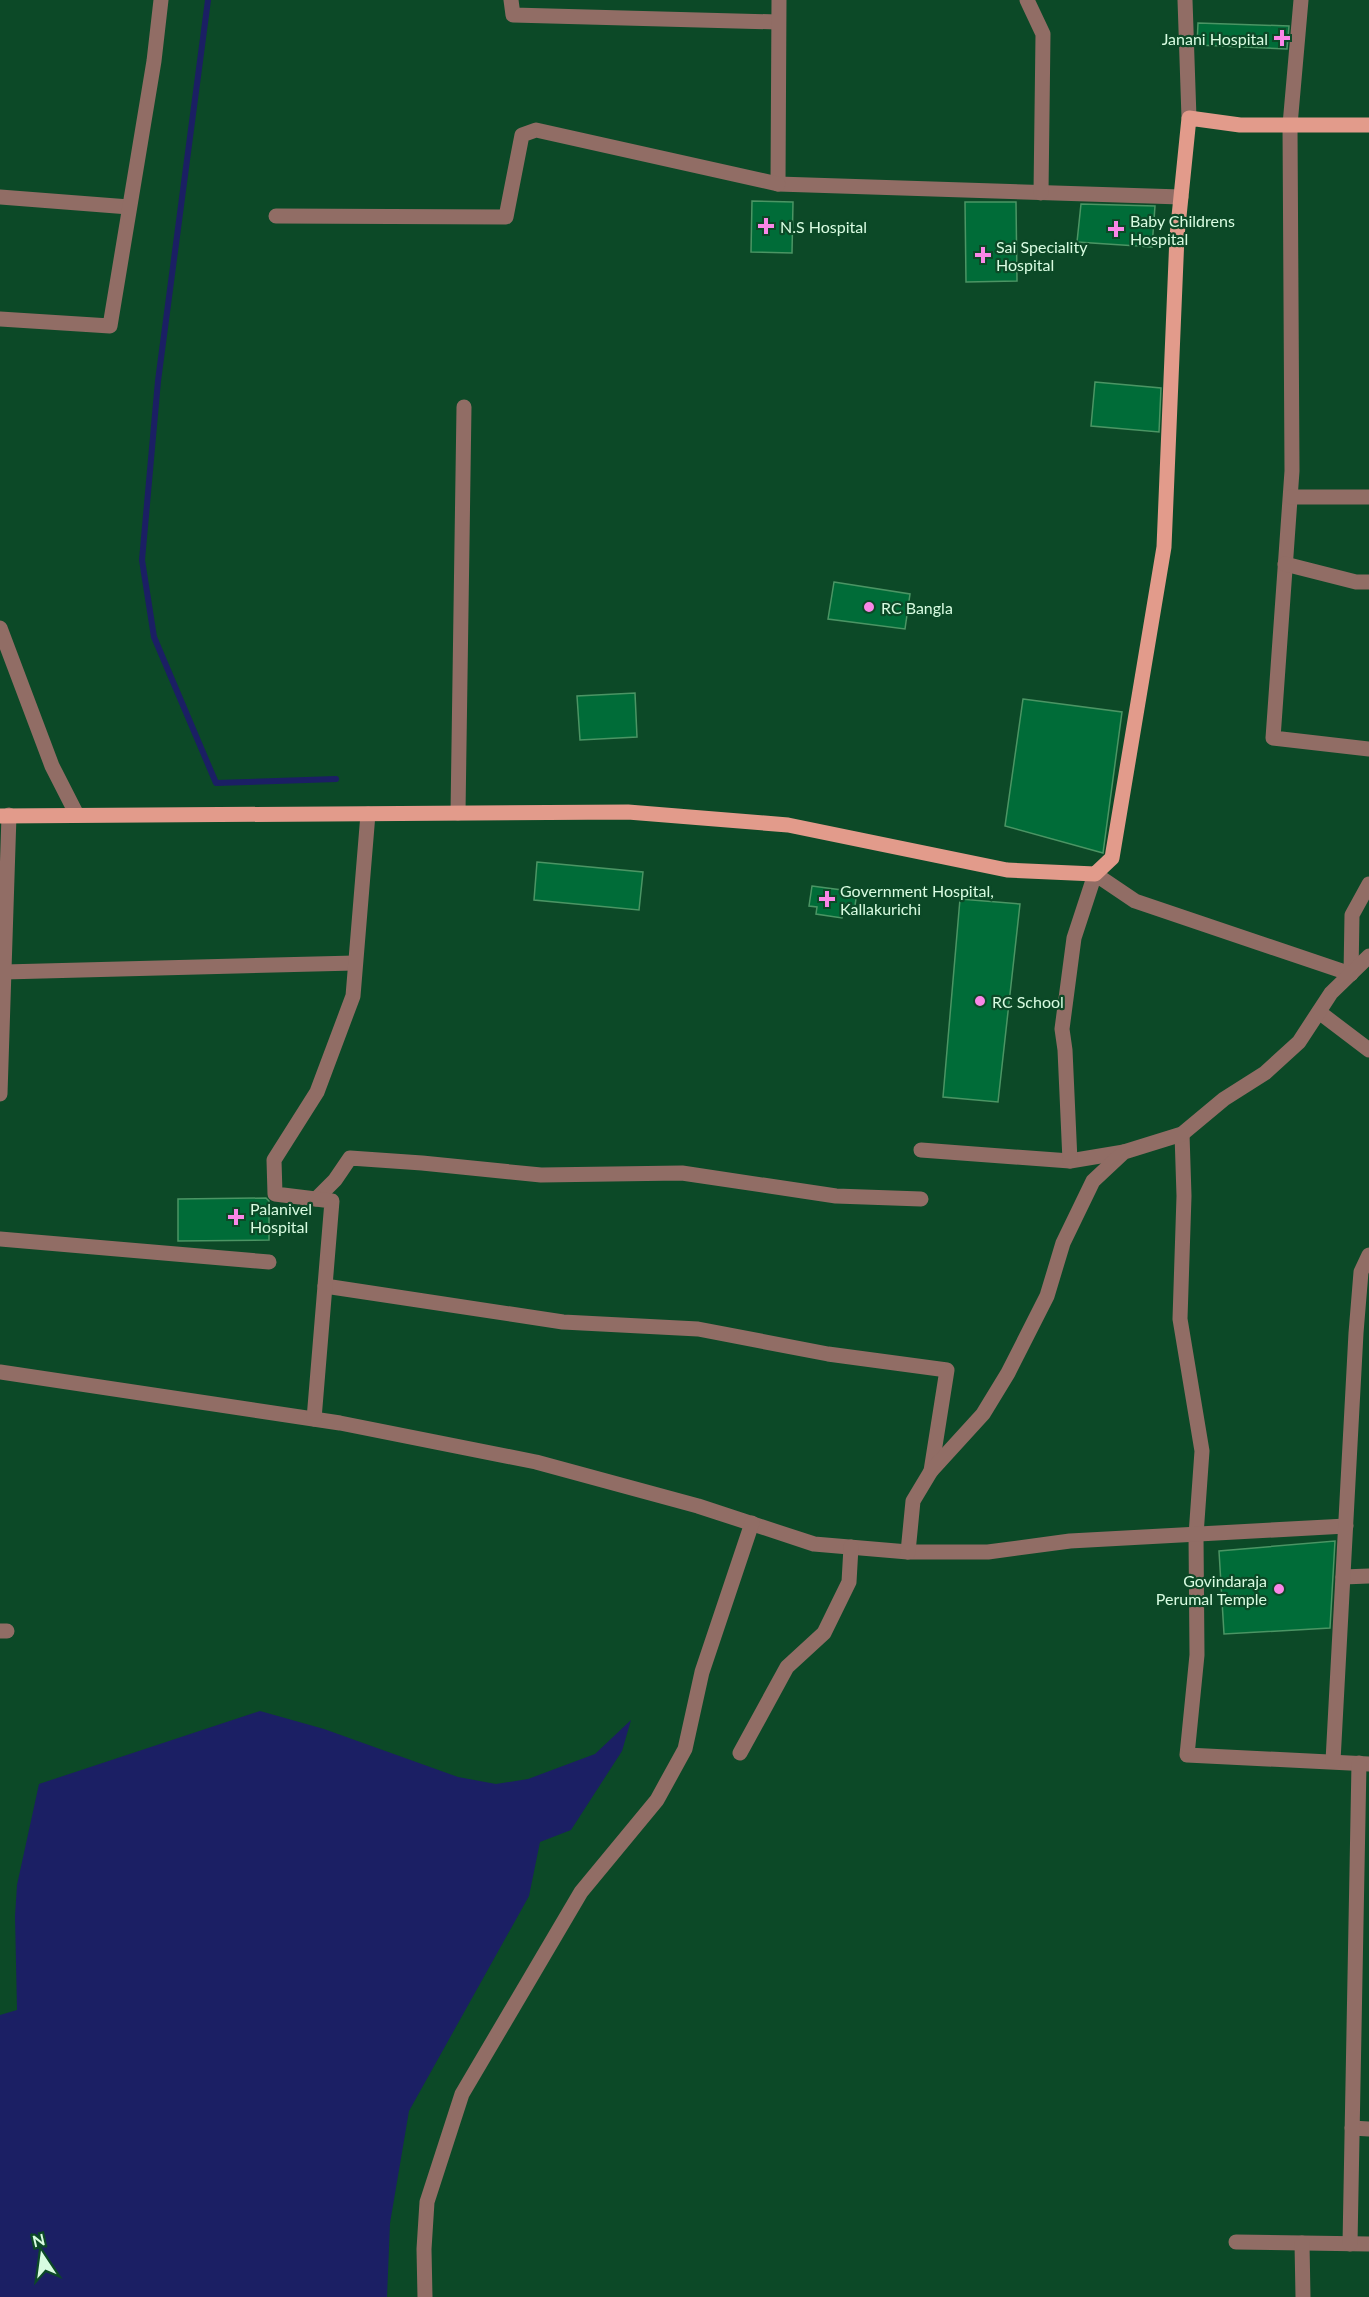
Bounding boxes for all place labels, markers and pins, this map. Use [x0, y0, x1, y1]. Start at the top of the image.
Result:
place label: Janani Hospital [1162, 29, 1268, 48]
marker: Janani Hospital [1273, 29, 1291, 47]
place label: Baby Childrens Hospital [1130, 211, 1235, 248]
marker: N.S Hospital [757, 217, 775, 235]
place label: N.S Hospital [780, 217, 867, 236]
marker: Baby Childrens Hospital [1107, 220, 1125, 238]
place label: Sai Speciality Hospital [996, 237, 1088, 274]
marker: Sai Speciality Hospital [974, 246, 992, 264]
place label: RC Bangla [881, 598, 953, 617]
marker: RC Bangla [862, 600, 876, 614]
place label: Government Hospital, Kallakurichi [840, 881, 994, 918]
marker: Government Hospital, Kallakurichi [818, 890, 836, 908]
place label: RC School [992, 992, 1064, 1011]
marker: RC School [973, 994, 987, 1008]
place label: Palanivel Hospital [250, 1199, 312, 1236]
marker: Palanivel Hospital [227, 1208, 245, 1226]
place label: Govindaraja Perumal Temple [1156, 1571, 1267, 1608]
marker: Govindaraja Perumal Temple [1272, 1582, 1286, 1596]

